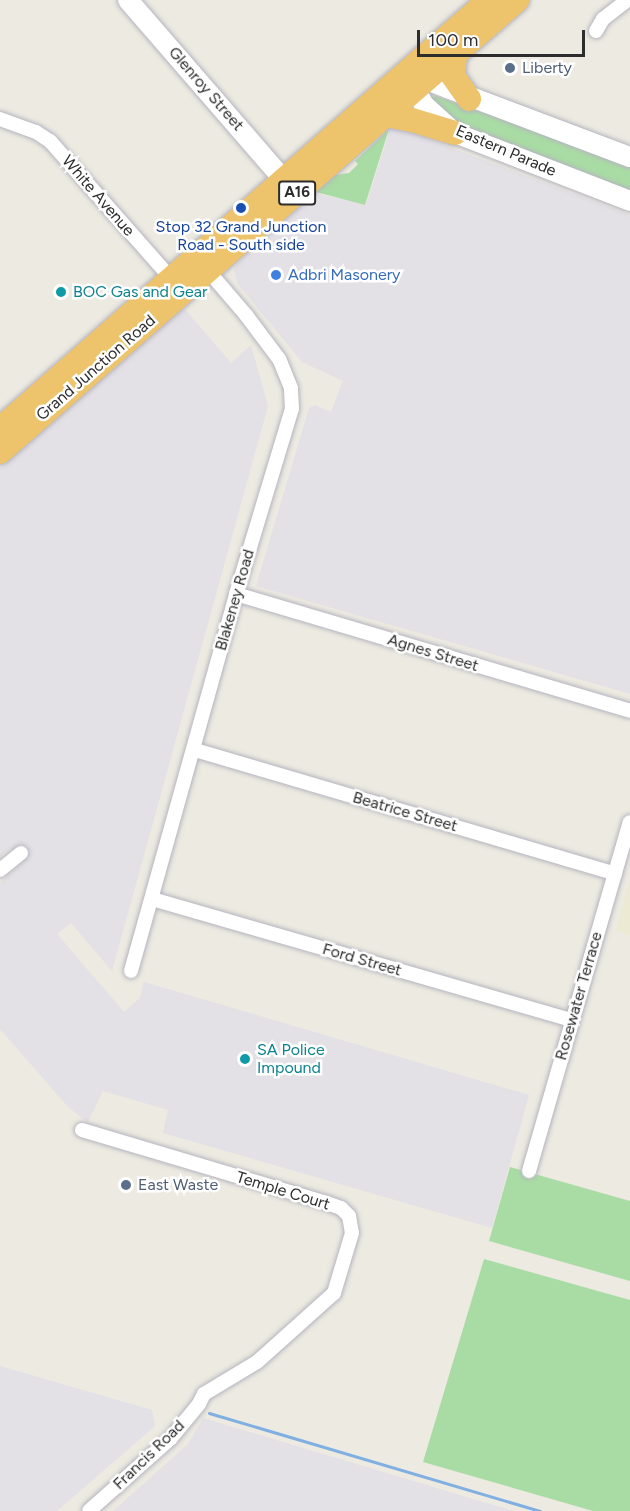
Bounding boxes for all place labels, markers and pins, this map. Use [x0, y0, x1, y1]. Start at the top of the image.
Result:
place label: Liberty [522, 58, 572, 78]
marker: Liberty [503, 61, 517, 75]
marker: Stop 32 Grand Junction Road - South side [234, 201, 248, 215]
place label: Stop 32 Grand Junction Road - South side [156, 217, 326, 255]
place label: Adbri Masonery [288, 265, 400, 285]
marker: Adbri Masonery [269, 268, 283, 282]
place label: BOC Gas and Gear [73, 282, 207, 302]
marker: BOC Gas and Gear [54, 285, 68, 299]
place label: SA Police Impound [257, 1040, 325, 1078]
marker: SA Police Impound [238, 1052, 252, 1066]
place label: East Waste [138, 1175, 218, 1195]
marker: East Waste [119, 1178, 133, 1192]

